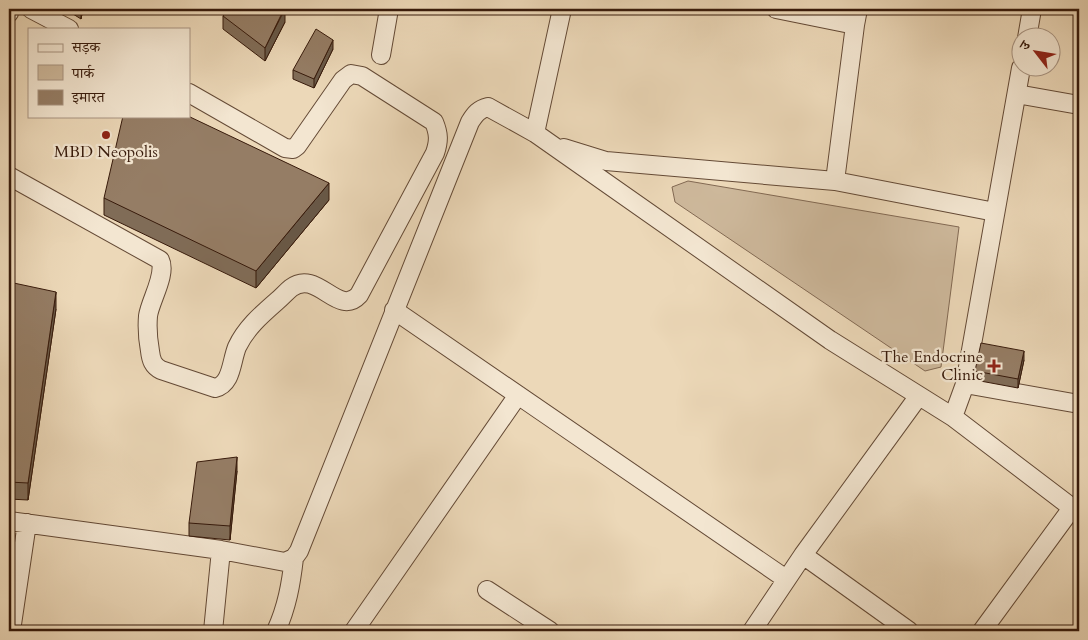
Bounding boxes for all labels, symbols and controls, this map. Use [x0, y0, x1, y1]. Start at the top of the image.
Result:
legend [28, 28, 190, 118]
north arrow [1010, 28, 1060, 78]
text: सड़क [71, 37, 101, 57]
text: उ [1015, 37, 1036, 54]
text: पार्क [71, 63, 95, 83]
text: इमारत [71, 87, 106, 107]
marker: MBD Neopolis [100, 129, 112, 141]
place label: MBD Neopolis [54, 141, 158, 163]
place label: The Endocrine Clinic [881, 346, 983, 386]
marker: The Endocrine Clinic [987, 359, 1001, 373]

